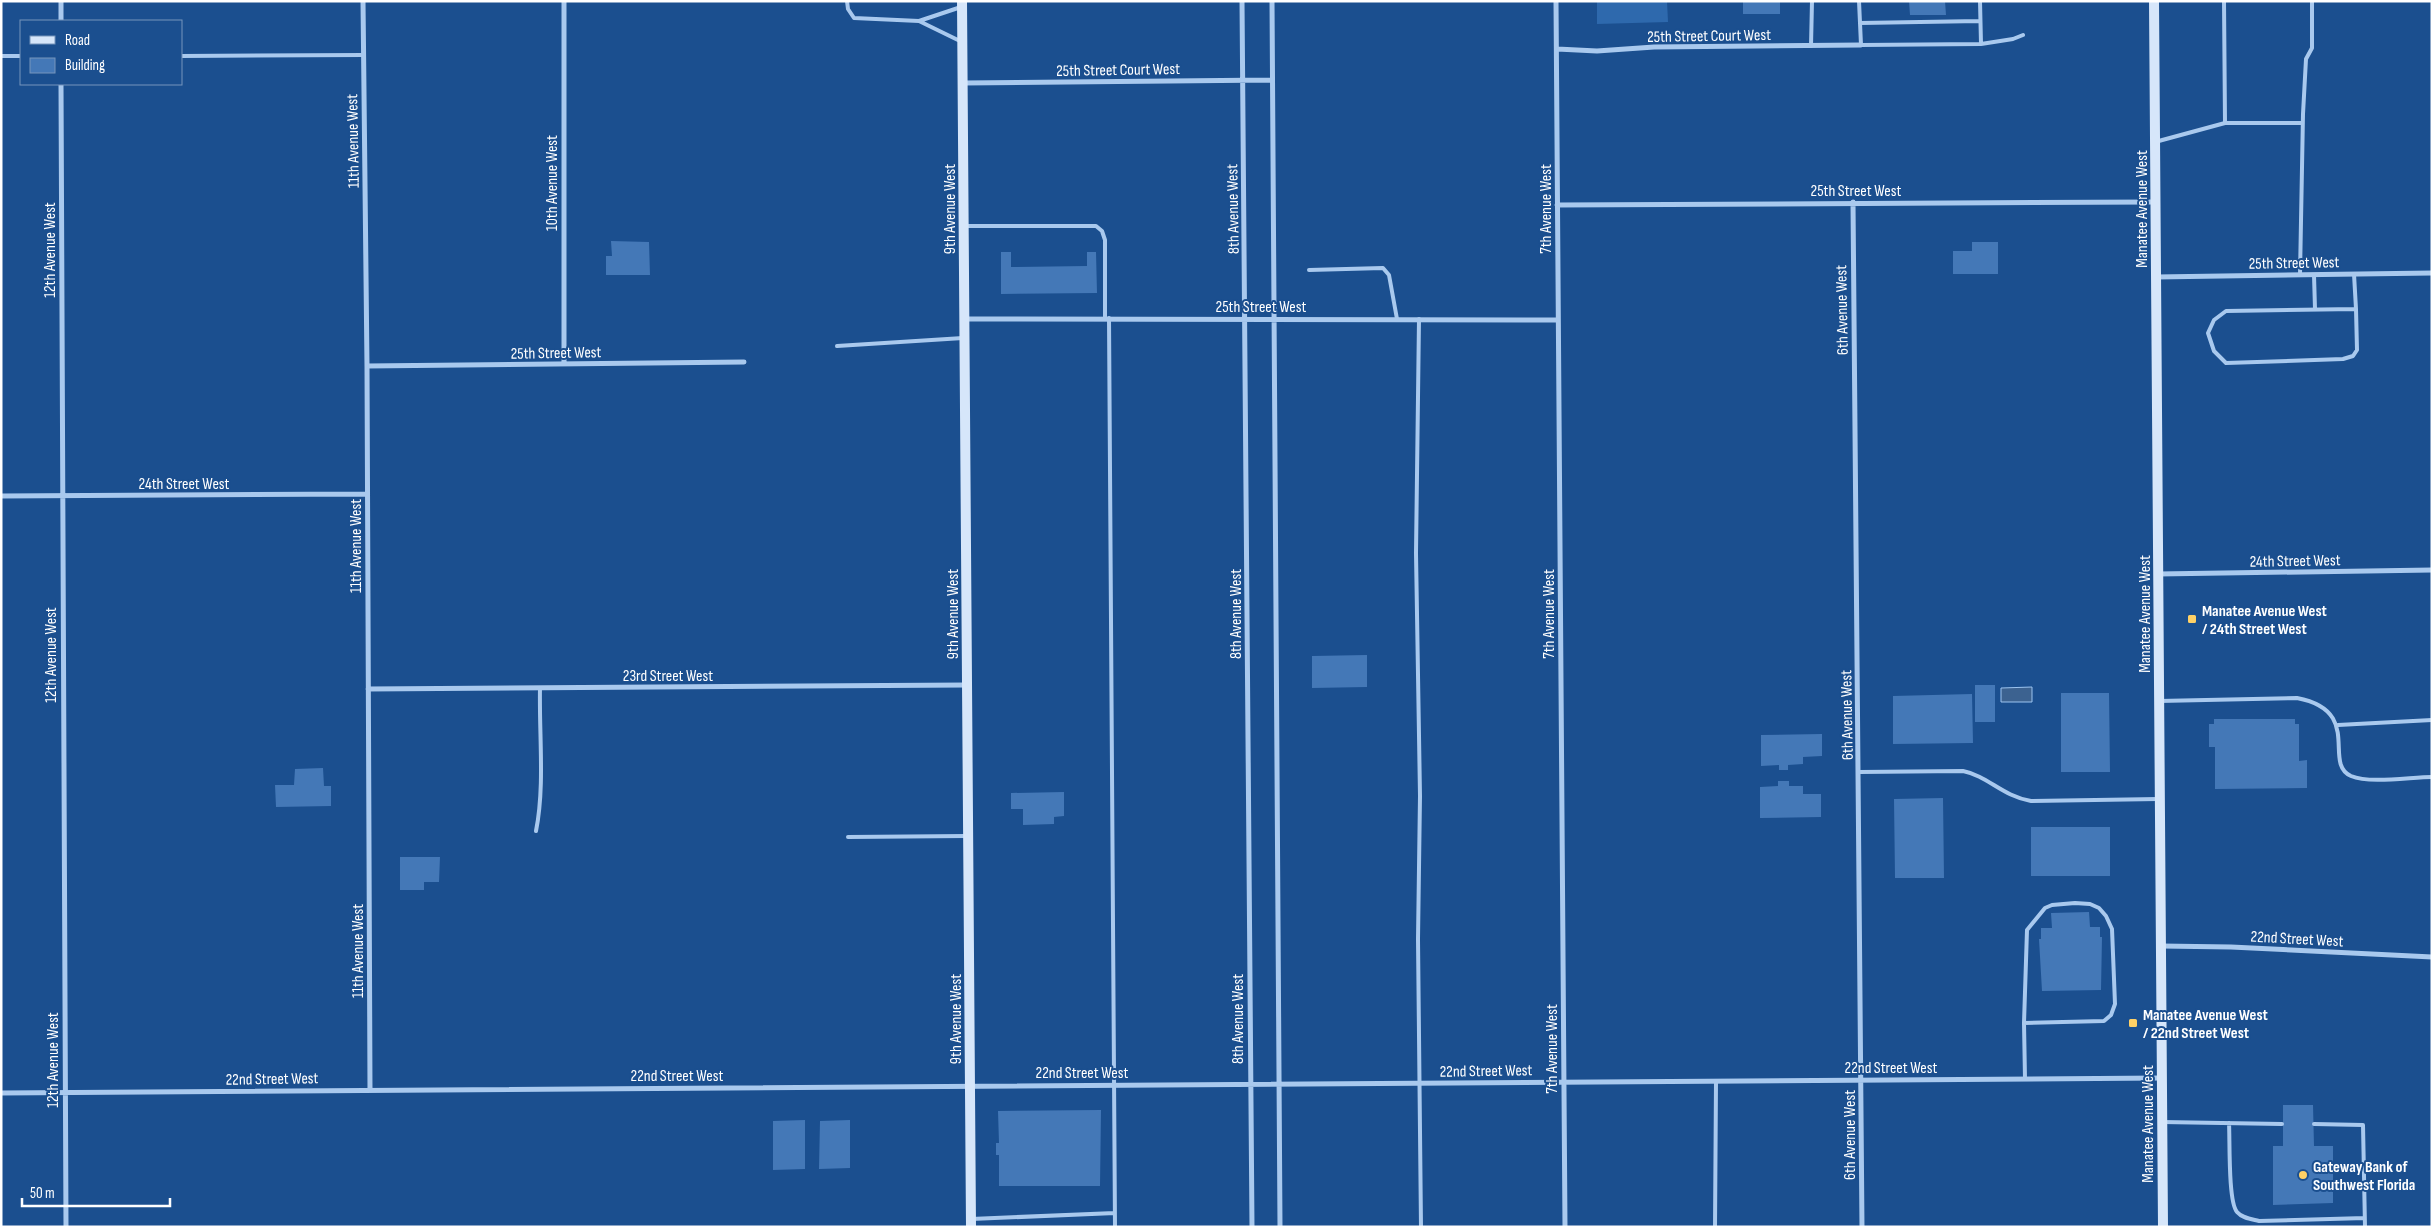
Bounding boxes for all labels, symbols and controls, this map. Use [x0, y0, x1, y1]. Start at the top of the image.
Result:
legend [20, 20, 182, 85]
street label: 25th Street Court West [1647, 26, 1771, 47]
text: Road [65, 31, 90, 50]
text: Building [65, 56, 105, 75]
street label: 25th Street Court West [1056, 60, 1180, 81]
street label: 11th Avenue West [343, 94, 364, 188]
street label: 10th Avenue West [543, 135, 562, 231]
street label: Manatee Avenue West [2133, 150, 2152, 268]
street label: 9th Avenue West [941, 164, 960, 254]
street label: 8th Avenue West [1223, 164, 1244, 254]
street label: 7th Avenue West [1537, 164, 1556, 254]
street label: 25th Street West [1811, 182, 1902, 201]
street label: 12th Avenue West [41, 202, 60, 298]
street label: 25th Street West [2248, 253, 2340, 274]
street label: 6th Avenue West [1832, 265, 1853, 355]
street label: 25th Street West [1216, 298, 1307, 317]
street label: 25th Street West [510, 343, 602, 364]
street label: 24th Street West [139, 475, 230, 494]
street label: 11th Avenue West [347, 499, 366, 593]
street label: 24th Street West [2249, 551, 2341, 572]
street label: Manatee Avenue West [2136, 555, 2155, 673]
street label: 9th Avenue West [944, 569, 963, 659]
street label: 8th Avenue West [1227, 569, 1246, 659]
street label: 7th Avenue West [1540, 569, 1559, 659]
place label: Manatee Avenue West / 24th Street West [2202, 602, 2327, 639]
street label: 12th Avenue West [42, 607, 61, 703]
marker: Manatee Avenue West / 24th Street West [2186, 613, 2198, 625]
street label: 23rd Street West [623, 667, 713, 686]
street label: 6th Avenue West [1837, 670, 1858, 760]
street label: 11th Avenue West [349, 904, 368, 998]
street label: 22nd Street West [2250, 928, 2344, 951]
street label: 9th Avenue West [947, 974, 966, 1064]
street label: 8th Avenue West [1229, 974, 1248, 1064]
street label: 7th Avenue West [1543, 1004, 1562, 1094]
place label: Manatee Avenue West / 22nd Street West [2143, 1006, 2268, 1043]
street label: 12th Avenue West [44, 1012, 63, 1108]
marker: Manatee Avenue West / 22nd Street West [2127, 1017, 2139, 1029]
street label: 22nd Street West [1845, 1059, 1937, 1078]
street label: 22nd Street West [1439, 1061, 1533, 1082]
street label: 22nd Street West [1036, 1064, 1128, 1083]
street label: Manatee Avenue West [2139, 1065, 2158, 1183]
street label: 22nd Street West [631, 1067, 723, 1086]
street label: 22nd Street West [225, 1069, 319, 1090]
street label: 6th Avenue West [1841, 1090, 1860, 1180]
place label: Gateway Bank of Southwest Florida [2313, 1158, 2415, 1195]
marker: Gateway Bank of Southwest Florida [2297, 1169, 2309, 1181]
scale bar [22, 1176, 170, 1208]
text: 50 m [30, 1184, 55, 1203]

